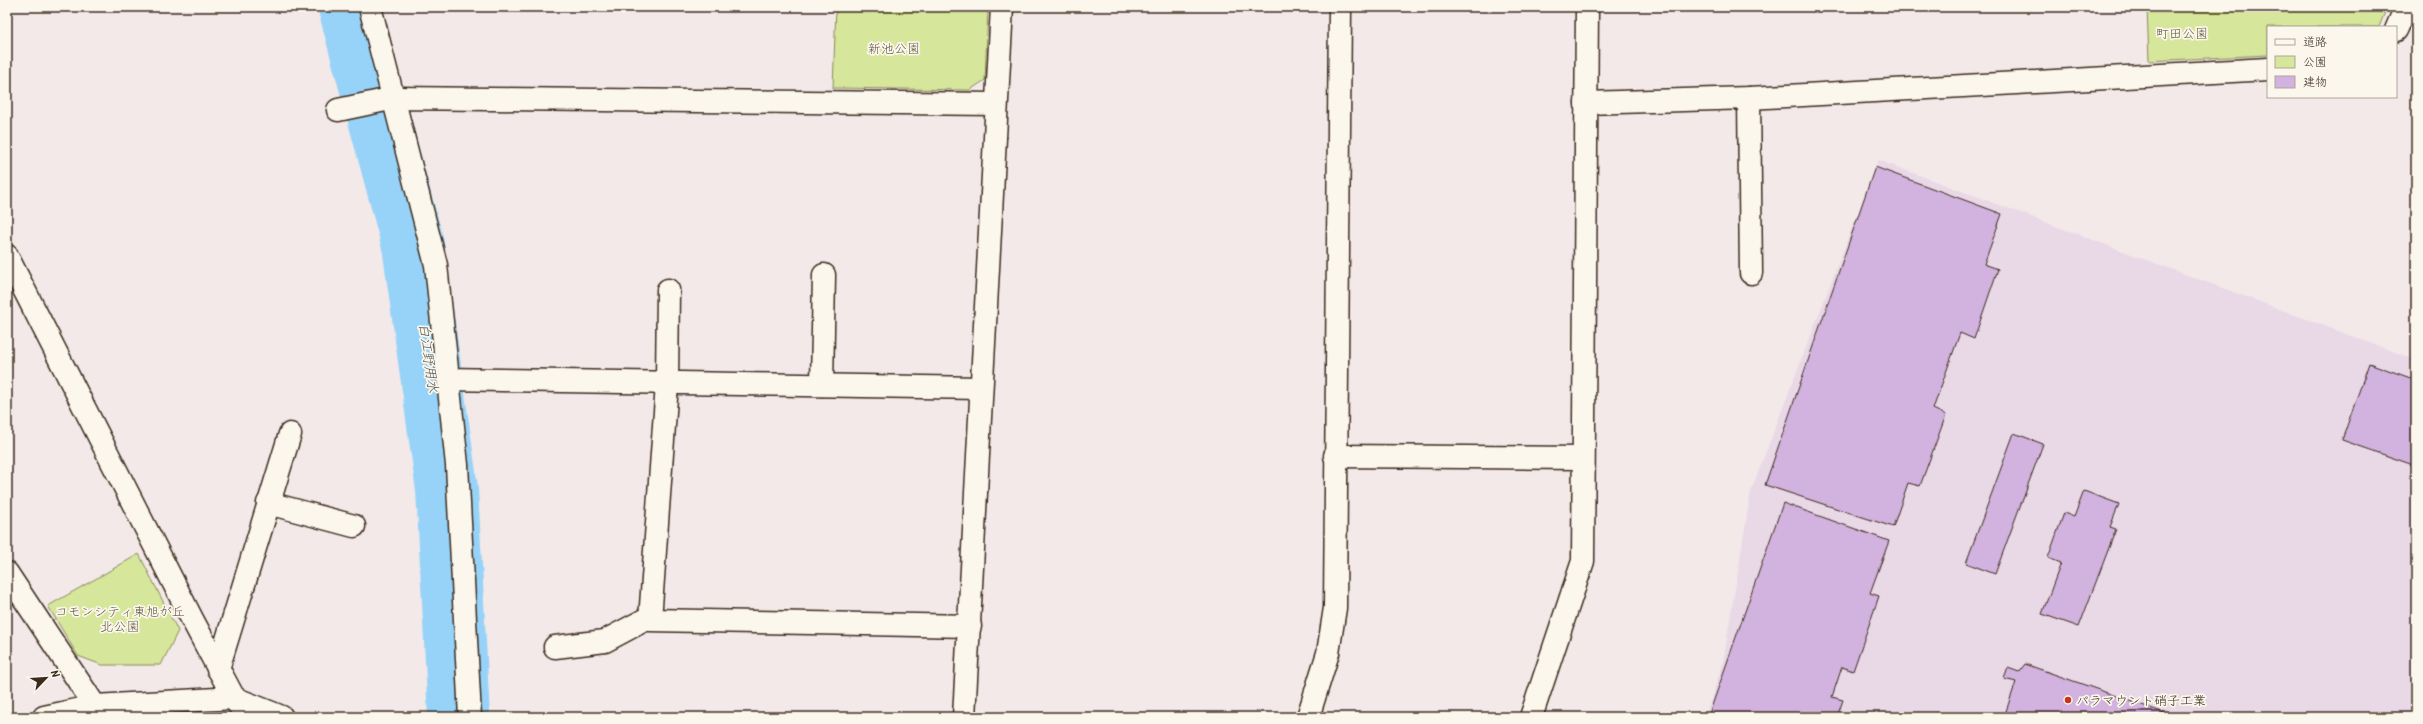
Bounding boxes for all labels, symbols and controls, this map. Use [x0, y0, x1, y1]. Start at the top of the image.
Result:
park label: 町田公園 [2156, 24, 2208, 45]
legend [2267, 26, 2397, 98]
text: 道路 [2303, 33, 2327, 52]
park label: 新池公園 [868, 39, 920, 60]
text: 公園 [2303, 53, 2327, 72]
text: 建物 [2303, 73, 2327, 92]
water label: 白江野用水 [412, 322, 444, 394]
park label: コモンシティ東旭が丘 北公園 [55, 602, 185, 638]
north arrow [26, 658, 66, 698]
text: N [45, 667, 64, 681]
place label: パラマウント硝子工業 [2076, 691, 2206, 712]
marker: パラマウント硝子工業 [2063, 695, 2073, 705]

